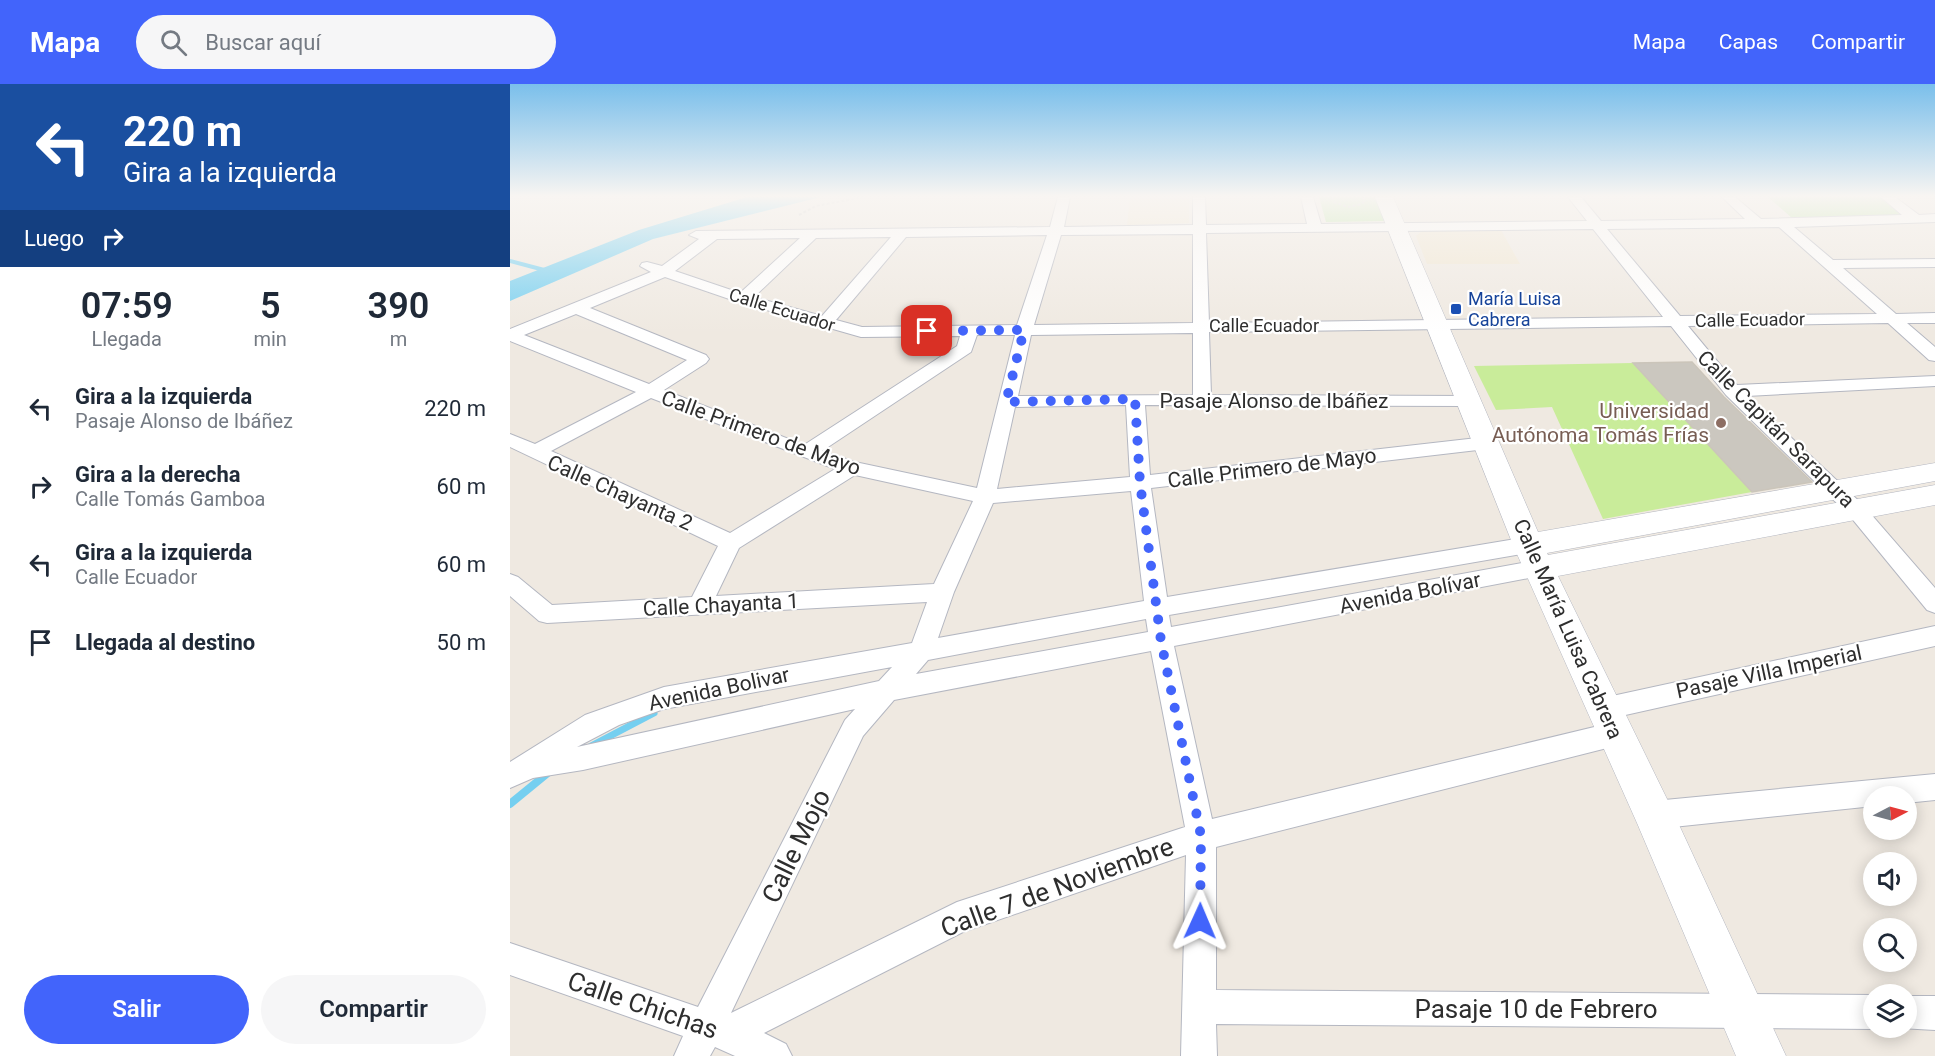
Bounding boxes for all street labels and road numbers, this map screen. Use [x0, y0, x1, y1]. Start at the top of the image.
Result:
street label: Calle Ecuador [726, 283, 838, 336]
street label: Calle Ecuador [1695, 308, 1805, 331]
street label: Calle Ecuador [1209, 315, 1319, 336]
street label: Calle Capitán Sarapura [1692, 345, 1860, 513]
street label: Calle Primero de Mayo [658, 386, 864, 480]
street label: Pasaje Alonso de Ibáñez [1160, 389, 1388, 413]
street label: Calle Primero de Mayo [1166, 443, 1378, 493]
street label: Calle Chayanta 2 [544, 450, 696, 536]
street label: Calle María Luisa Cabrera [1509, 515, 1627, 743]
street label: Avenida Bolívar [1337, 568, 1483, 618]
street label: Calle Chayanta 1 [642, 589, 800, 621]
street label: Pasaje Villa Imperial [1674, 641, 1864, 703]
street label: Avenida Bolivar [646, 662, 792, 716]
street label: Calle Mojo [756, 784, 836, 908]
street label: Calle 7 de Noviembre [936, 831, 1178, 943]
street label: Calle Chichas [564, 965, 722, 1045]
street label: Pasaje 10 de Febrero [1414, 994, 1658, 1024]

